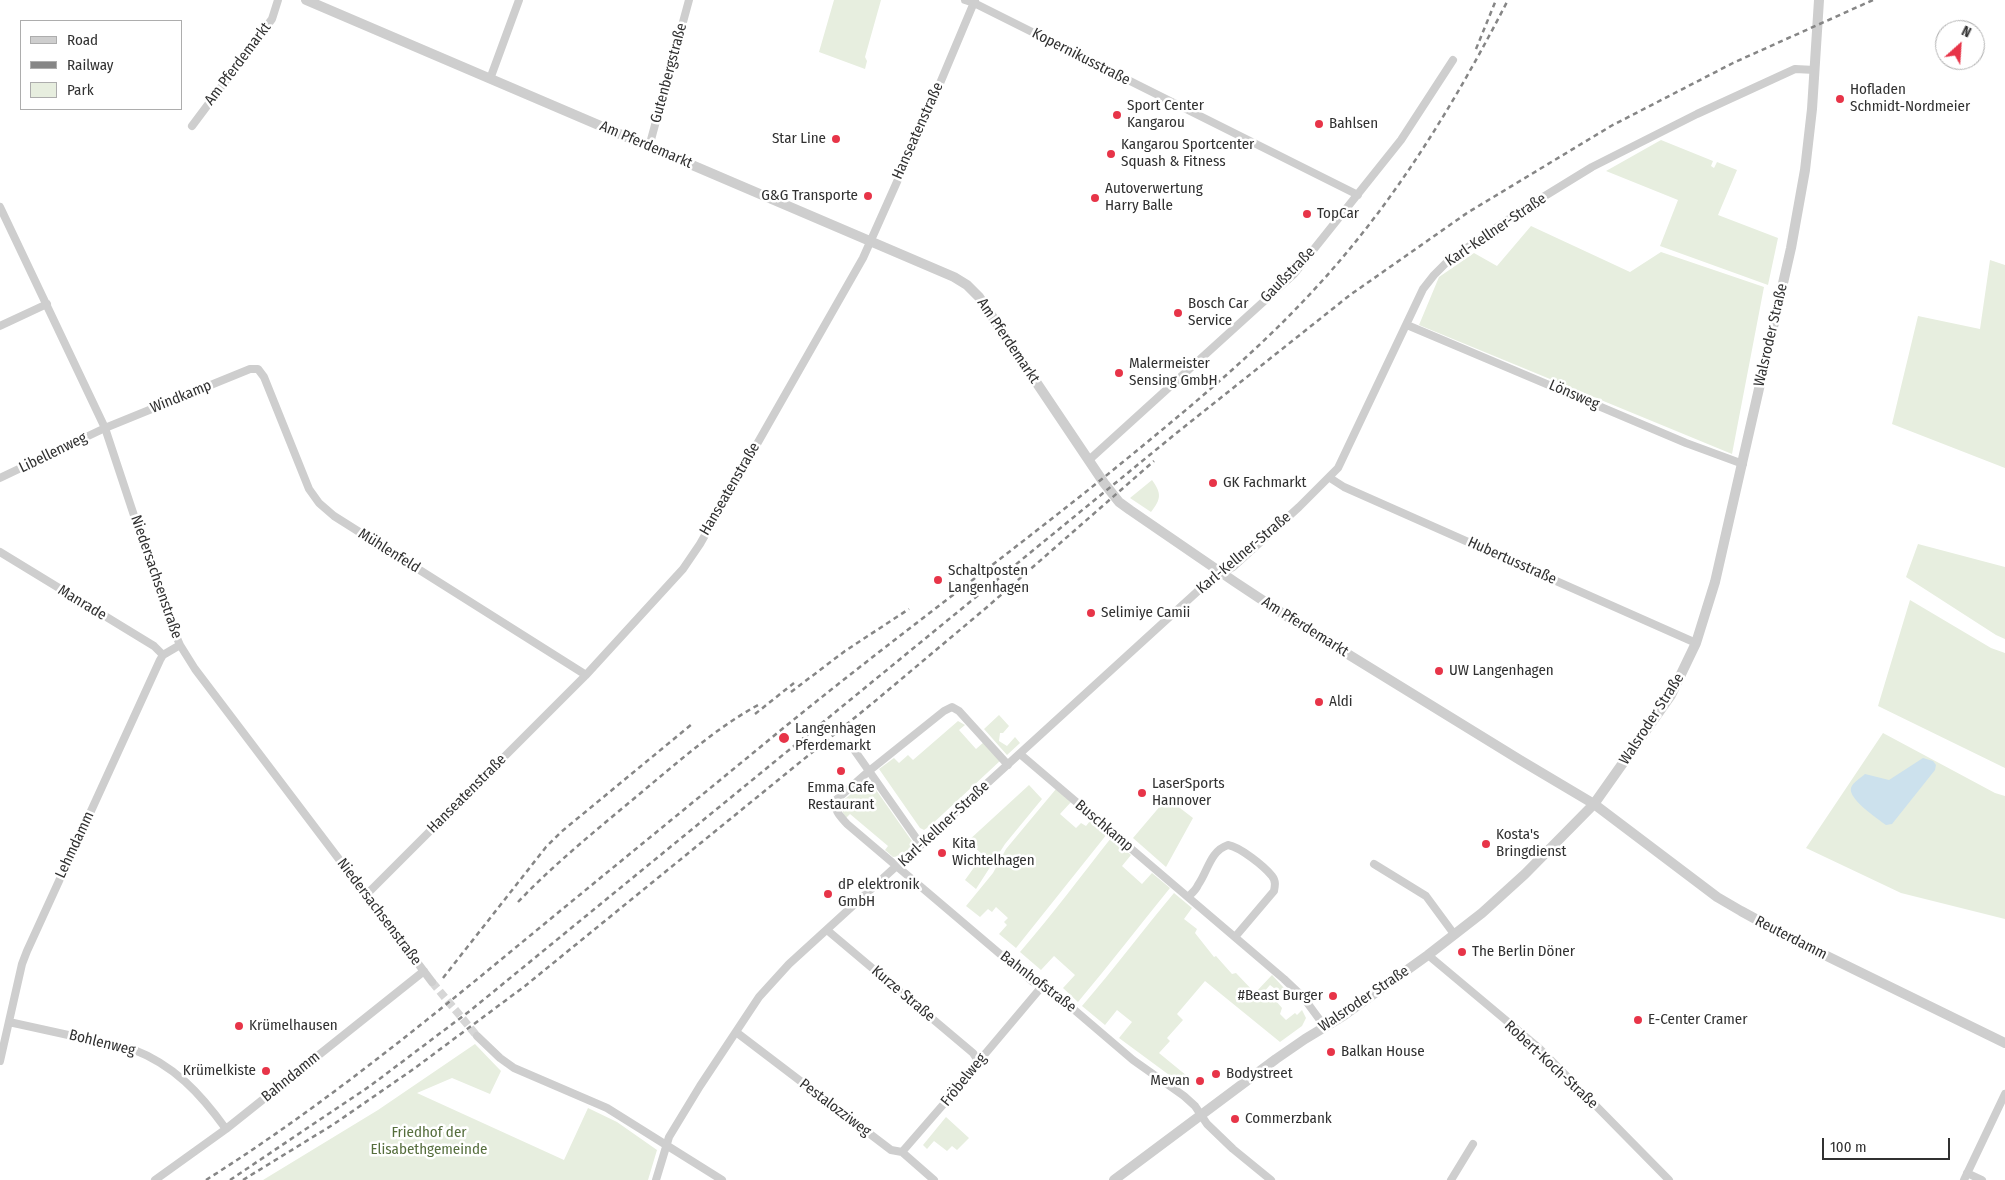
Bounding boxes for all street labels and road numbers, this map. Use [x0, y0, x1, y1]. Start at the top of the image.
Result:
street label: Am Pferdemarkt [201, 19, 275, 109]
street label: Gutenbergstraße [647, 21, 691, 125]
street label: Kopernikusstraße [1029, 25, 1133, 89]
street label: Hanseatenstraße [889, 80, 947, 182]
street label: Am Pferdemarkt [597, 117, 695, 173]
street label: Karl-Kellner-Straße [1442, 190, 1550, 270]
street label: Gaußstraße [1257, 243, 1319, 307]
street label: Walsroder Straße [1750, 282, 1792, 388]
street label: Am Pferdemarkt [973, 295, 1043, 387]
street label: Lönsweg [1546, 376, 1602, 414]
street label: Windkamp [148, 377, 214, 417]
street label: Libellenweg [16, 429, 90, 477]
street label: Hanseatenstraße [696, 439, 764, 539]
street label: Karl-Kellner-Straße [1193, 508, 1295, 598]
street label: Niedersachsenstraße [126, 513, 186, 641]
street label: Mühlenfeld [355, 525, 423, 577]
street label: Hubertusstraße [1465, 533, 1559, 589]
street label: Manrade [54, 582, 110, 624]
street label: Am Pferdemarkt [1258, 593, 1352, 661]
street label: Walsroder Straße [1616, 670, 1688, 768]
street label: Hanseatenstraße [424, 751, 510, 837]
street label: Karl-Kellner-Straße [895, 777, 993, 871]
street label: Buschkamp [1071, 796, 1137, 856]
street label: Lehmdamm [52, 809, 98, 881]
street label: Niedersachsenstraße [333, 855, 425, 969]
street label: Reuterdamm [1752, 912, 1830, 964]
street label: Bahnhofstraße [996, 948, 1080, 1016]
street label: Kurze Straße [868, 962, 938, 1026]
street label: Walsroder Straße [1315, 962, 1413, 1036]
street label: Robert-Koch-Straße [1501, 1017, 1601, 1113]
street label: Bohlenweg [67, 1026, 137, 1060]
street label: Bahndamm [258, 1048, 324, 1106]
street label: Fröbelweg [937, 1050, 991, 1110]
street label: Pestalozziweg [796, 1075, 874, 1141]

